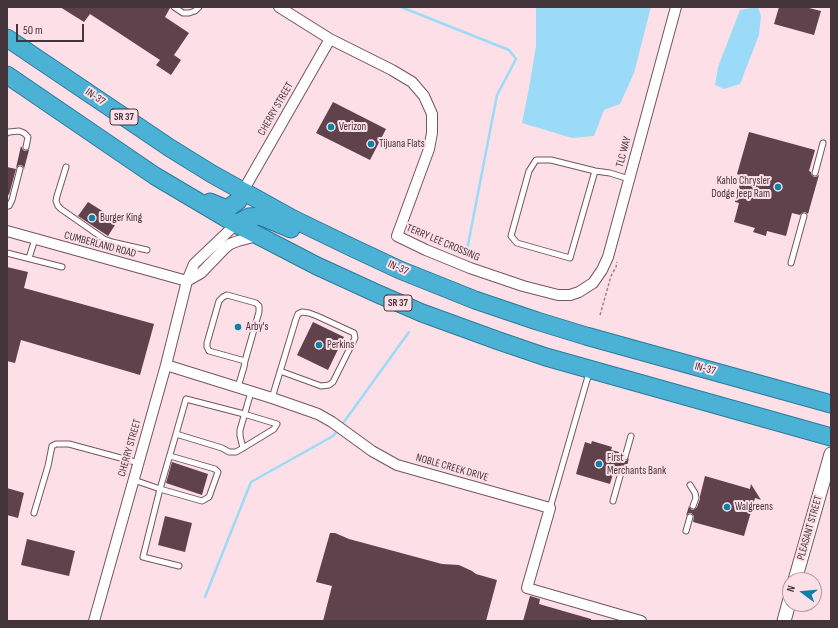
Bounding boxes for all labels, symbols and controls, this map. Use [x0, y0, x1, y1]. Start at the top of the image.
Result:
scale bar [18, 16, 86, 42]
text: 50 m [23, 23, 43, 38]
street label: CHERRY STREET [255, 80, 297, 138]
street label: IN-37 [83, 86, 107, 108]
road number: SR 37 [110, 109, 138, 125]
place label: Verizon [339, 120, 366, 134]
marker: Verizon [326, 122, 336, 132]
street label: TLC WAY [614, 135, 634, 169]
place label: Tijuana Flats [379, 137, 425, 151]
marker: Tijuana Flats [366, 139, 376, 149]
place label: Kahlo Chrysler Dodge Jeep Ram [711, 174, 770, 200]
marker: Kahlo Chrysler Dodge Jeep Ram [773, 182, 783, 192]
place label: Burger King [100, 211, 142, 225]
marker: Burger King [87, 213, 97, 223]
street label: TERRY LEE CROSSING [404, 222, 482, 264]
street label: CUMBERLAND ROAD [63, 229, 137, 261]
street label: IN-37 [386, 258, 410, 278]
road number: SR 37 [384, 295, 412, 311]
place label: Arby's [246, 320, 268, 334]
marker: Arby's [233, 322, 243, 332]
place label: Perkins [327, 338, 354, 352]
marker: Perkins [314, 340, 324, 350]
street label: IN-37 [693, 360, 717, 378]
street label: CHERRY STREET [115, 418, 145, 478]
street label: NOBLE CREEK DRIVE [414, 451, 490, 485]
place label: First Merchants Bank [607, 451, 666, 477]
marker: First Merchants Bank [594, 459, 604, 469]
street label: PLEASANT STREET [794, 494, 826, 562]
place label: Walgreens [735, 500, 773, 514]
marker: Walgreens [722, 502, 732, 512]
north arrow [782, 572, 822, 612]
text: N [784, 584, 798, 593]

